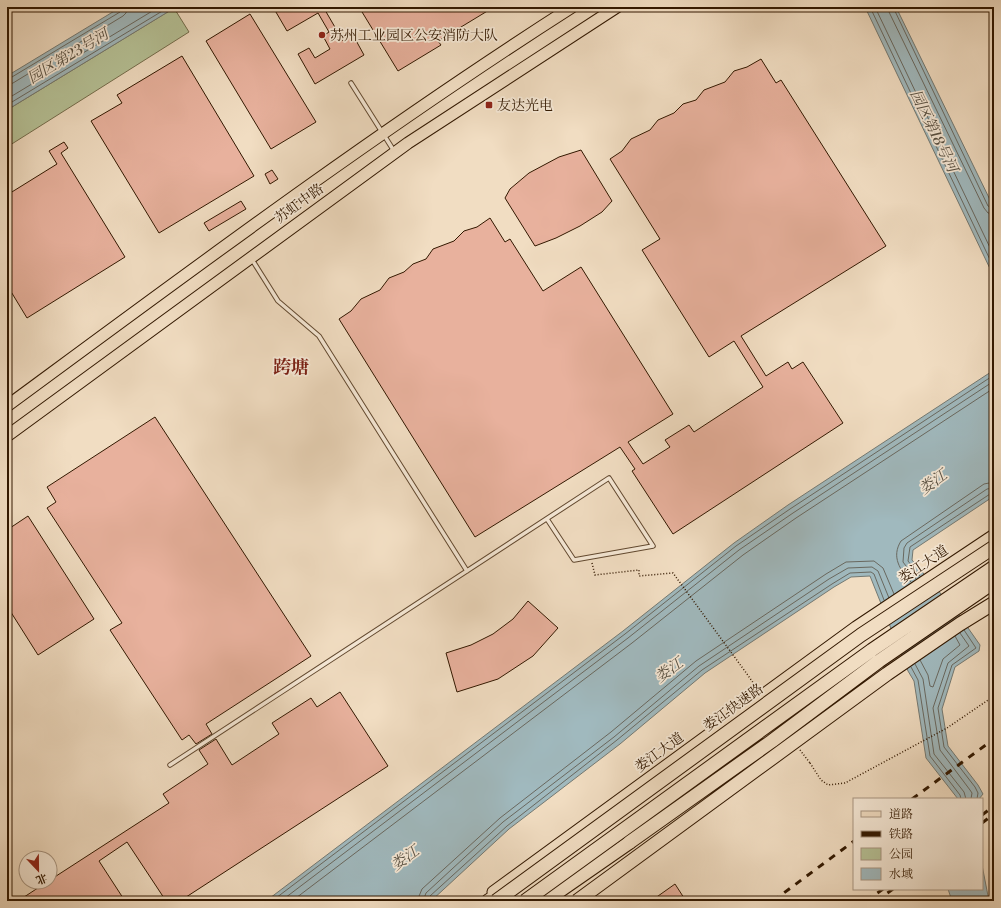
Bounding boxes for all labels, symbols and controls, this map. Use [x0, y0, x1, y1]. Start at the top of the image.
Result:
water label: 园区第23号河 [24, 23, 115, 88]
place label: 苏州工业园区公安消防大队 [330, 27, 498, 45]
marker: 苏州工业园区公安消防大队 [317, 30, 327, 40]
water label: 园区第18号河 [905, 87, 963, 178]
place label: 友达光电 [497, 97, 553, 115]
marker: 友达光电 [484, 100, 494, 110]
street label: 苏虹中路 [272, 180, 328, 228]
district label: 跨塘 [273, 356, 309, 379]
water label: 娄江 [916, 465, 953, 499]
street label: 娄江大道 [895, 542, 952, 588]
water label: 娄江 [652, 653, 689, 687]
street label: 娄江快速路 [700, 680, 767, 736]
street label: 娄江大道 [632, 729, 688, 777]
legend [853, 798, 983, 890]
text: 道路 [889, 807, 913, 822]
text: 铁路 [889, 827, 913, 842]
water label: 娄江 [388, 841, 425, 875]
text: 公园 [889, 847, 913, 862]
north arrow [18, 850, 58, 890]
text: 水域 [889, 867, 913, 882]
text: 北 [34, 870, 49, 887]

